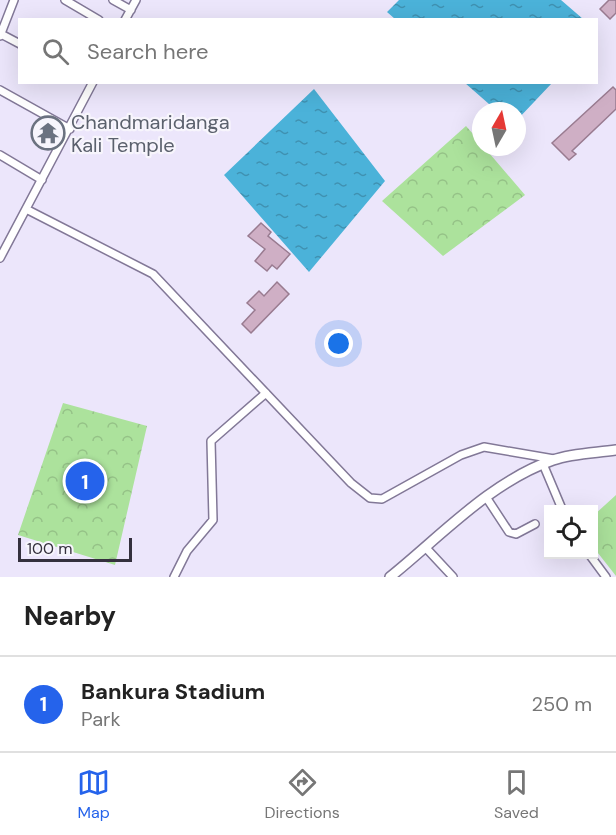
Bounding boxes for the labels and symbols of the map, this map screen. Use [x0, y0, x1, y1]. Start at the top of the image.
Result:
north arrow [472, 102, 526, 156]
place label: Chandmaridanga Kali Temple [71, 109, 230, 158]
temple icon: Chandmaridanga Kali Temple [30, 115, 66, 151]
your location [324, 329, 353, 358]
pin: 1 [66, 458, 104, 504]
scale bar [18, 535, 132, 562]

